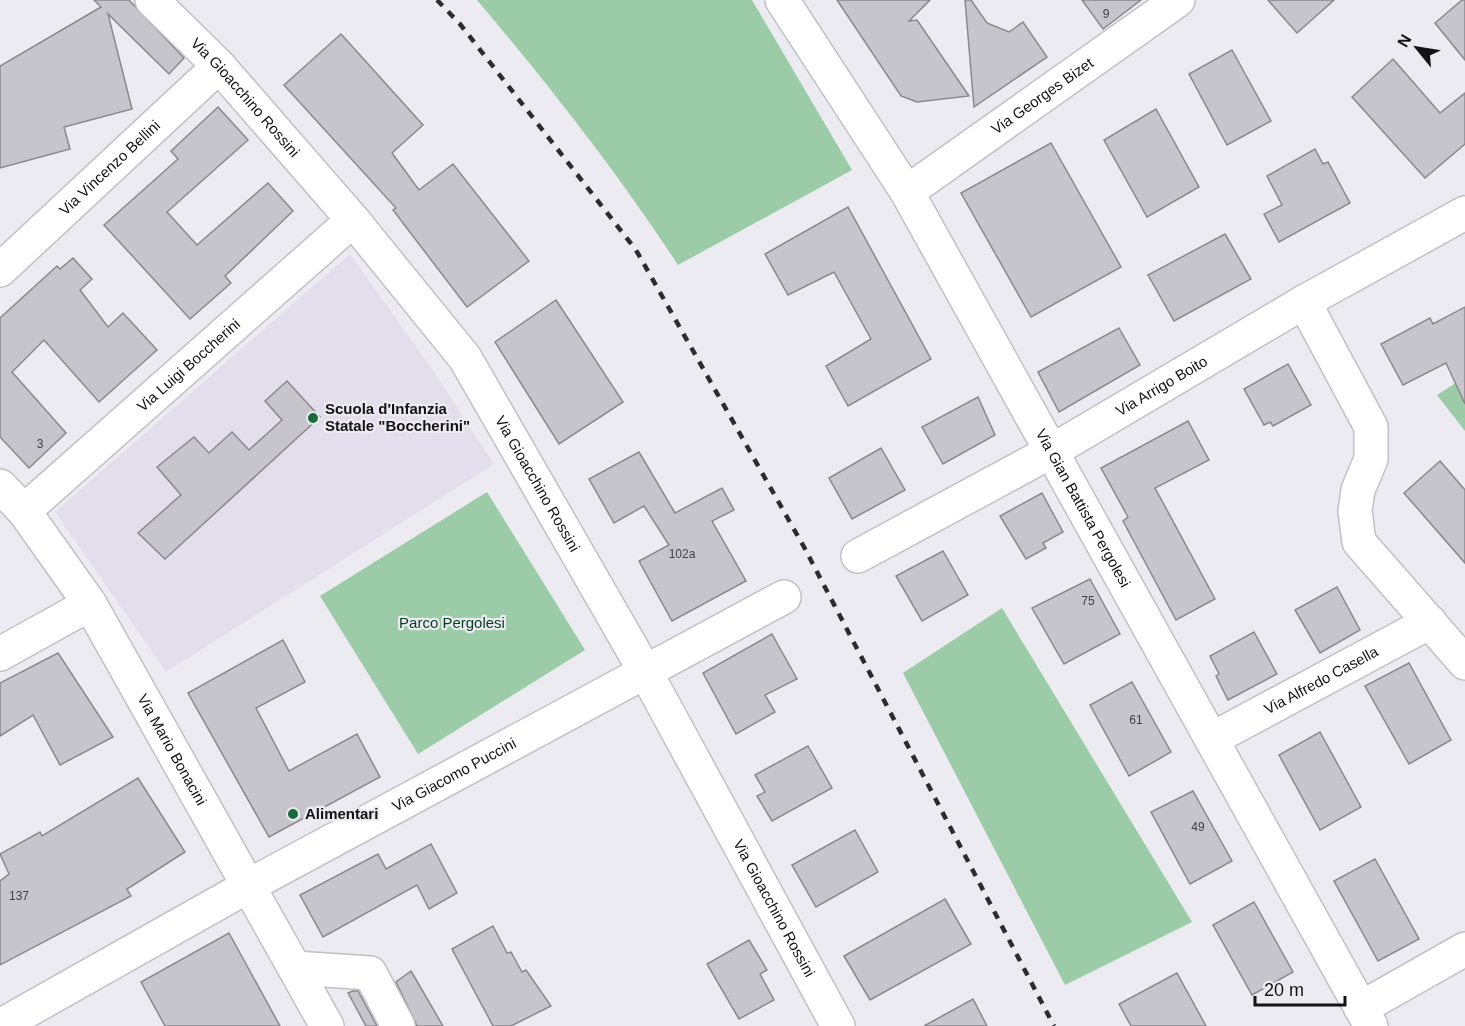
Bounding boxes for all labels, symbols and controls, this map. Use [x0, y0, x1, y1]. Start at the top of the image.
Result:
house number: 9 [1103, 7, 1110, 21]
north arrow [1387, 18, 1447, 78]
text: N [1394, 31, 1415, 50]
street label: Via Gioacchino Rossini [188, 34, 303, 160]
street label: Via Georges Bizet [988, 53, 1097, 137]
street label: Via Vincenzo Bellini [56, 116, 163, 218]
street label: Via Luigi Boccherini [134, 315, 243, 415]
street label: Via Arrigo Boito [1113, 352, 1210, 419]
place label: Scuola d'Infanzia Statale "Boccherini" [325, 400, 470, 434]
marker: Scuola d'Infanzia Statale "Boccherini" [306, 411, 320, 425]
street label: Via Gioacchino Rossini [492, 413, 584, 555]
street label: Via Gian Battista Pergolesi [1033, 426, 1134, 590]
house number: 3 [37, 437, 44, 451]
house number: 102a [669, 547, 696, 561]
house number: 75 [1081, 594, 1095, 608]
park label: Parco Pergolesi [399, 614, 505, 631]
street label: Via Alfredo Casella [1261, 642, 1381, 717]
street label: Via Mario Bonacini [134, 691, 210, 808]
house number: 61 [1129, 713, 1143, 727]
street label: Via Giacomo Puccini [389, 734, 519, 815]
place label: Alimentari [305, 805, 378, 822]
marker: Alimentari [286, 807, 300, 821]
house number: 49 [1191, 820, 1205, 834]
street label: Via Gioacchino Rossini [730, 836, 819, 980]
house number: 137 [9, 889, 29, 903]
scale bar [1255, 969, 1345, 1007]
text: 20 m [1264, 980, 1304, 1000]

